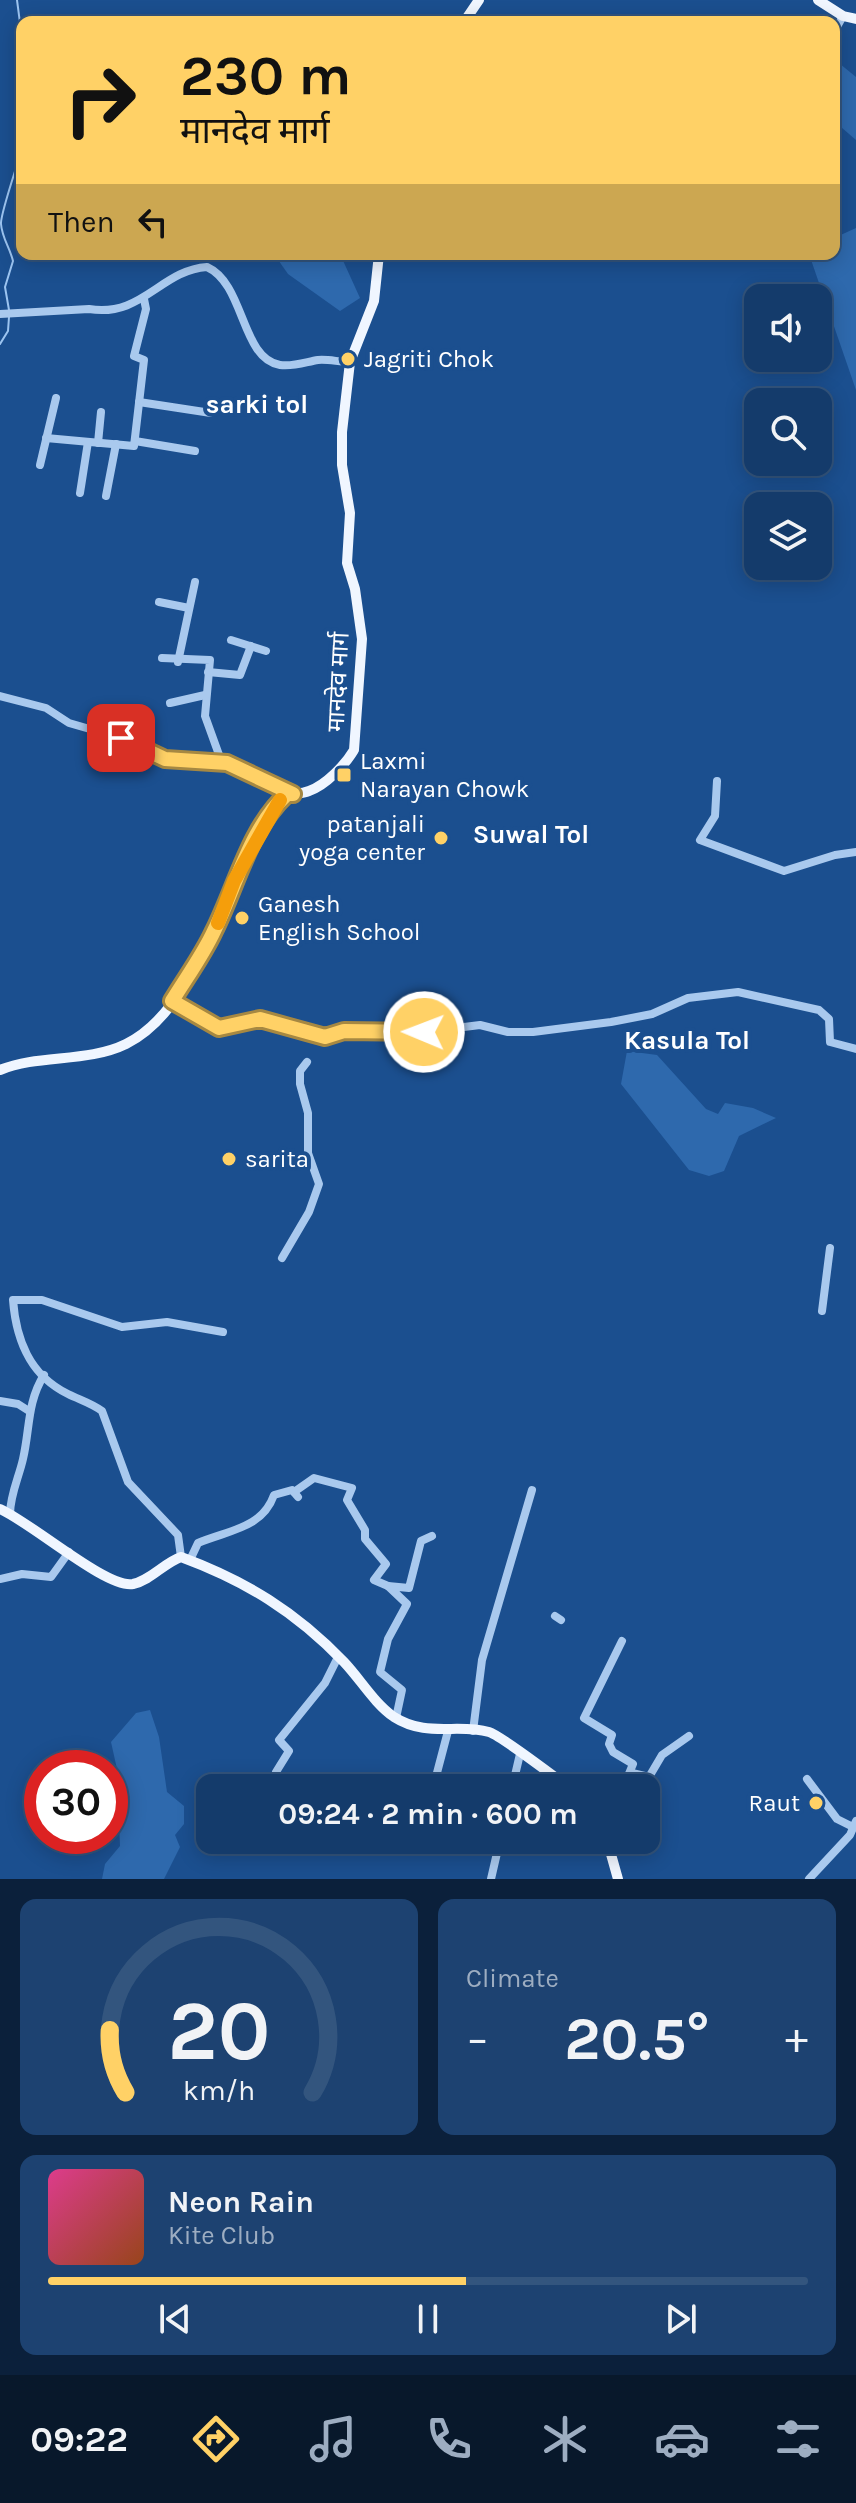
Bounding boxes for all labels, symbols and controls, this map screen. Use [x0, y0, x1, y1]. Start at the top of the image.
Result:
text: 230 m [180, 43, 351, 108]
icon: right [48, 48, 152, 152]
text: मानदेव मार्ग [180, 110, 330, 152]
icon: left [131, 200, 175, 244]
text: Then [48, 204, 115, 240]
map controls [744, 284, 832, 580]
button: sound [744, 284, 832, 372]
place label: Jagriti Chok [364, 345, 494, 373]
marker: Jagriti Chok [339, 350, 357, 368]
button: search [744, 388, 832, 476]
district label: sarki tol [206, 389, 308, 420]
button: layers [744, 492, 832, 580]
street label: मानदेव मार्ग [321, 630, 355, 733]
pin [87, 704, 155, 772]
icon: arrive [99, 716, 143, 760]
place label: Laxmi Narayan Chowk [360, 747, 529, 803]
marker: Laxmi Narayan Chowk [335, 766, 353, 784]
place label: patanjali yoga center [298, 810, 425, 866]
district label: Suwal Tol [473, 819, 589, 850]
marker: patanjali yoga center [432, 829, 450, 847]
place label: Ganesh English School [258, 890, 421, 946]
marker: Ganesh English School [233, 909, 251, 927]
position arrow [382, 990, 466, 1074]
district label: Kasula Tol [624, 1025, 750, 1056]
place label: sarita [245, 1145, 309, 1173]
marker: sarita [220, 1150, 238, 1168]
speed limit sign: 30 [24, 1750, 128, 1854]
place label: Raut [749, 1789, 800, 1817]
marker: Raut [807, 1794, 825, 1812]
text: 09:24 · 2 min · 600 m [278, 1796, 578, 1832]
text: Climate [466, 1963, 559, 1994]
text: 20 [168, 1983, 270, 2080]
text: 20.5° [564, 2004, 710, 2074]
text: − [466, 2013, 489, 2064]
text: + [785, 2013, 808, 2064]
text: km/h [183, 2074, 255, 2107]
text: Neon Rain [168, 2184, 314, 2220]
text: Kite Club [168, 2220, 275, 2251]
icon: previous [153, 2297, 197, 2341]
icon: pause [406, 2297, 450, 2341]
icon: next [659, 2297, 703, 2341]
icon: directions [188, 2411, 244, 2467]
icon: music [305, 2411, 361, 2467]
icon: phone [421, 2411, 477, 2467]
icon: climate [537, 2411, 593, 2467]
icon: car [654, 2411, 710, 2467]
icon: filters [770, 2411, 826, 2467]
text: 09:22 [30, 2418, 128, 2460]

